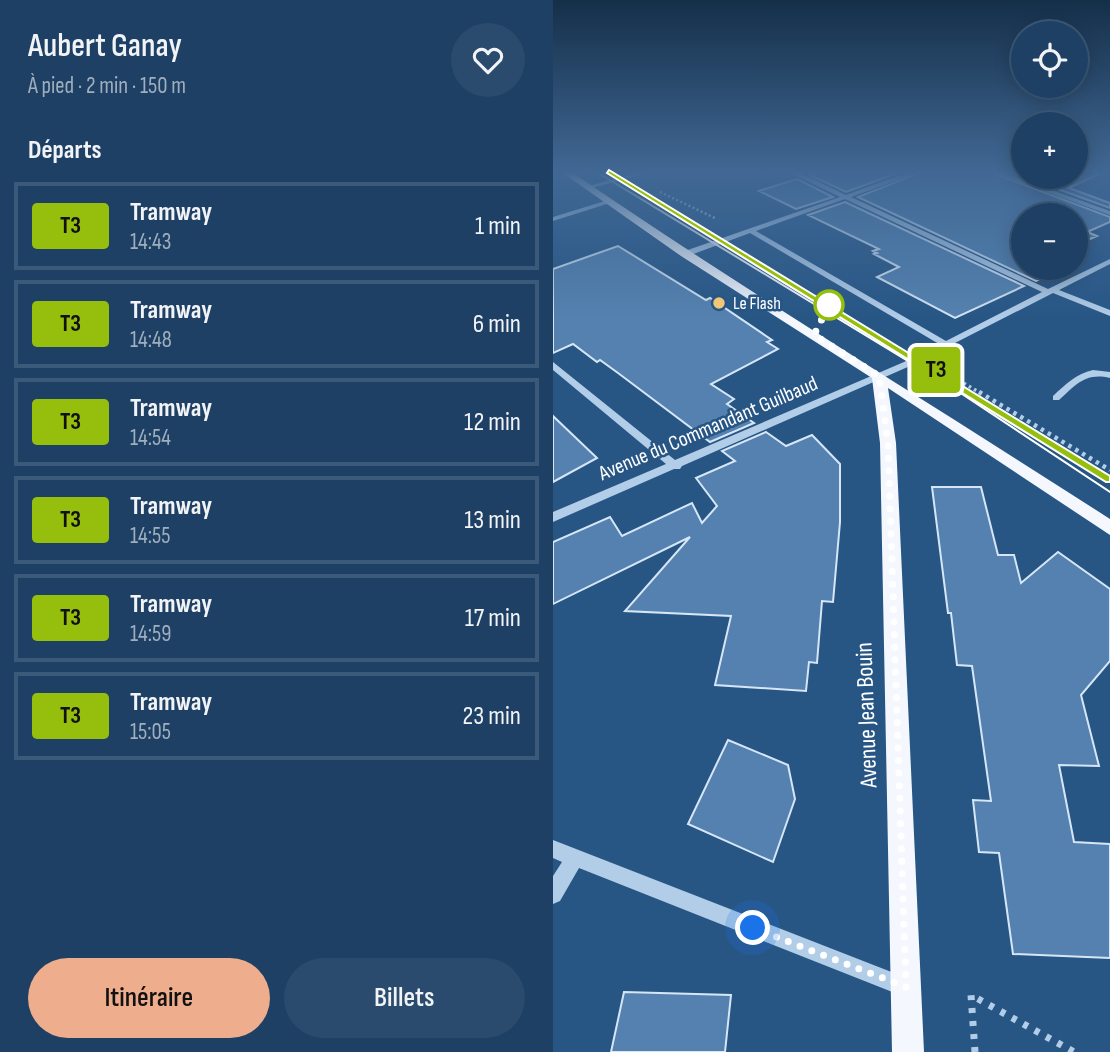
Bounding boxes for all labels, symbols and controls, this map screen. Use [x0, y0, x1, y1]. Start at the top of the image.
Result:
map controls [1011, 21, 1088, 280]
button: locate [1011, 21, 1088, 98]
button: heart [451, 23, 525, 97]
text: Aubert Ganay [28, 26, 182, 66]
text: À pied · 2 min · 150 m [28, 72, 186, 100]
button: + [1011, 112, 1088, 189]
text: Départs [28, 135, 101, 166]
text: Tramway [130, 197, 212, 228]
button: − [1011, 203, 1088, 280]
text: T3 [60, 211, 81, 240]
text: 1 min [475, 211, 521, 242]
text: 14:43 [130, 228, 171, 256]
unlabelled marker [814, 290, 844, 320]
place label: Le Flash [733, 293, 781, 314]
text: Tramway [130, 295, 212, 326]
marker: Le Flash [711, 295, 727, 311]
text: T3 [60, 309, 81, 338]
text: 6 min [473, 309, 521, 340]
text: 14:48 [130, 326, 172, 354]
line badge: T3 [905, 347, 967, 393]
text: T3 [925, 355, 947, 384]
street label: Avenue du Commandant Guilbaud [594, 371, 821, 486]
text: Tramway [130, 393, 212, 424]
text: T3 [60, 407, 81, 436]
text: 12 min [464, 407, 521, 438]
text: 14:54 [130, 424, 171, 452]
text: Tramway [130, 491, 212, 522]
text: T3 [60, 505, 81, 534]
text: 13 min [464, 505, 521, 536]
text: 14:55 [130, 522, 170, 550]
text: Tramway [130, 589, 212, 620]
text: T3 [60, 603, 81, 632]
text: 17 min [465, 603, 521, 634]
text: 14:59 [130, 620, 171, 648]
street label: Avenue Jean Bouin [849, 642, 884, 789]
text: Tramway [130, 687, 212, 718]
text: T3 [60, 701, 81, 730]
text: 23 min [463, 701, 521, 732]
text: 15:05 [130, 718, 171, 746]
your location [735, 910, 770, 945]
button: Itinéraire [28, 958, 270, 1038]
button: Billets [284, 958, 525, 1038]

